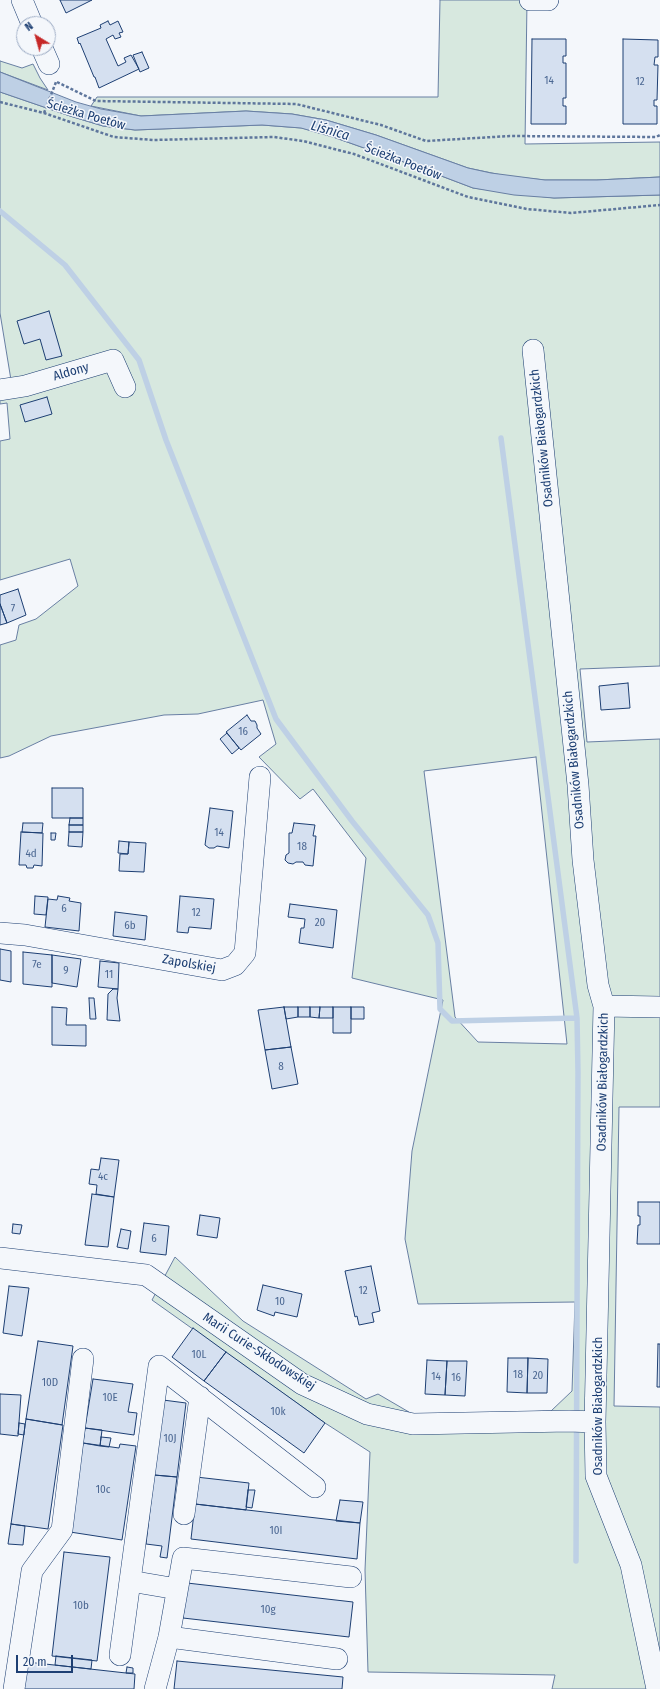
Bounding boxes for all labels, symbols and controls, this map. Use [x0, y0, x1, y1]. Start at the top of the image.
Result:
north arrow [16, 16, 56, 56]
text: N [23, 20, 36, 34]
house number: 14 [544, 74, 554, 88]
house number: 12 [635, 75, 645, 89]
street label: Ścieżka Poetów [45, 96, 127, 134]
water label: Liśnica [309, 117, 351, 145]
street label: Ścieżka Poetów [362, 140, 444, 184]
street label: Aldony [51, 359, 91, 385]
street label: Osadników Białogardzkich [527, 368, 557, 508]
house number: 7 [11, 602, 15, 616]
street label: Osadników Białogardzkich [560, 690, 588, 830]
house number: 16 [238, 725, 248, 739]
house number: 14 [214, 826, 224, 840]
house number: 18 [297, 840, 307, 854]
house number: 4d [25, 847, 37, 861]
house number: 6 [61, 902, 67, 916]
house number: 12 [191, 906, 201, 920]
house number: 20 [315, 916, 325, 930]
house number: 6b [124, 919, 136, 933]
street label: Zapolskiej [161, 952, 217, 976]
house number: 7e [32, 958, 42, 972]
house number: 9 [63, 964, 69, 978]
house number: 11 [105, 968, 113, 982]
street label: Osadników Białogardzkich [594, 1012, 612, 1152]
house number: 8 [278, 1060, 284, 1074]
house number: 4c [98, 1170, 108, 1184]
house number: 6 [151, 1232, 157, 1246]
house number: 12 [358, 1284, 368, 1298]
house number: 10 [275, 1295, 285, 1309]
street label: Marii Curie-Skłodowskiej [200, 1310, 318, 1394]
street label: Osadników Białogardzkich [590, 1337, 606, 1475]
house number: 10L [192, 1348, 206, 1362]
house number: 18 [513, 1368, 523, 1382]
house number: 20 [533, 1369, 543, 1383]
house number: 14 [431, 1370, 441, 1384]
house number: 16 [451, 1371, 461, 1385]
house number: 10D [42, 1376, 58, 1390]
house number: 10E [102, 1391, 118, 1405]
house number: 10k [270, 1405, 286, 1419]
house number: 10J [163, 1432, 177, 1446]
house number: 10c [96, 1483, 110, 1497]
house number: 10I [270, 1524, 282, 1538]
house number: 10b [73, 1599, 89, 1613]
house number: 10g [260, 1603, 276, 1617]
scale bar [18, 1647, 75, 1673]
text: 20 m [23, 1655, 47, 1669]

